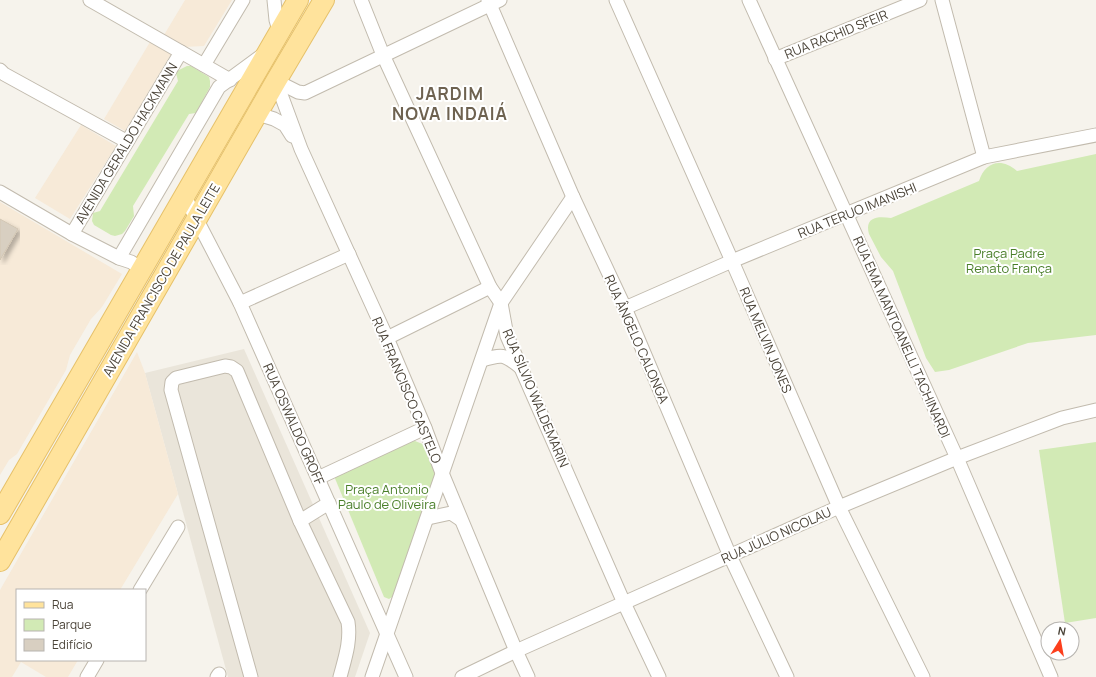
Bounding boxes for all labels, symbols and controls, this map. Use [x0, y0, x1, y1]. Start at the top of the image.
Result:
street label: RUA RACHID SFEIR [782, 5, 890, 63]
street label: AVENIDA GERALDO HACKMANN [71, 59, 181, 227]
district label: JARDIM NOVA INDAIÁ [392, 82, 508, 125]
street label: RUA TERUO IMANISHI [795, 178, 919, 242]
street label: AVENIDA FRANCISCO DE PAULA LEITE [98, 180, 224, 380]
street label: RUA EMA MANTOANELLI TACHINARDI [849, 233, 955, 441]
park label: Praça Padre Renato França [966, 244, 1052, 277]
street label: RUA ÂNGELO CALONGA [601, 272, 673, 406]
street label: RUA MELVIN JONES [736, 284, 796, 396]
street label: RUA FRANCISCO CASTELO [368, 314, 446, 466]
street label: RUA SÍLVIO WALDEMARIN [499, 326, 573, 470]
street label: RUA OSWALDO GROFF [259, 360, 329, 488]
park label: Praça Antonio Paulo de Oliveira [338, 480, 436, 513]
street label: RUA JÚLIO NICOLAU [718, 503, 834, 567]
legend [16, 589, 146, 661]
text: Rua [52, 596, 73, 613]
text: Parque [52, 616, 91, 633]
north arrow [1040, 621, 1080, 661]
text: N [1057, 623, 1067, 639]
text: Edifício [52, 636, 92, 653]

